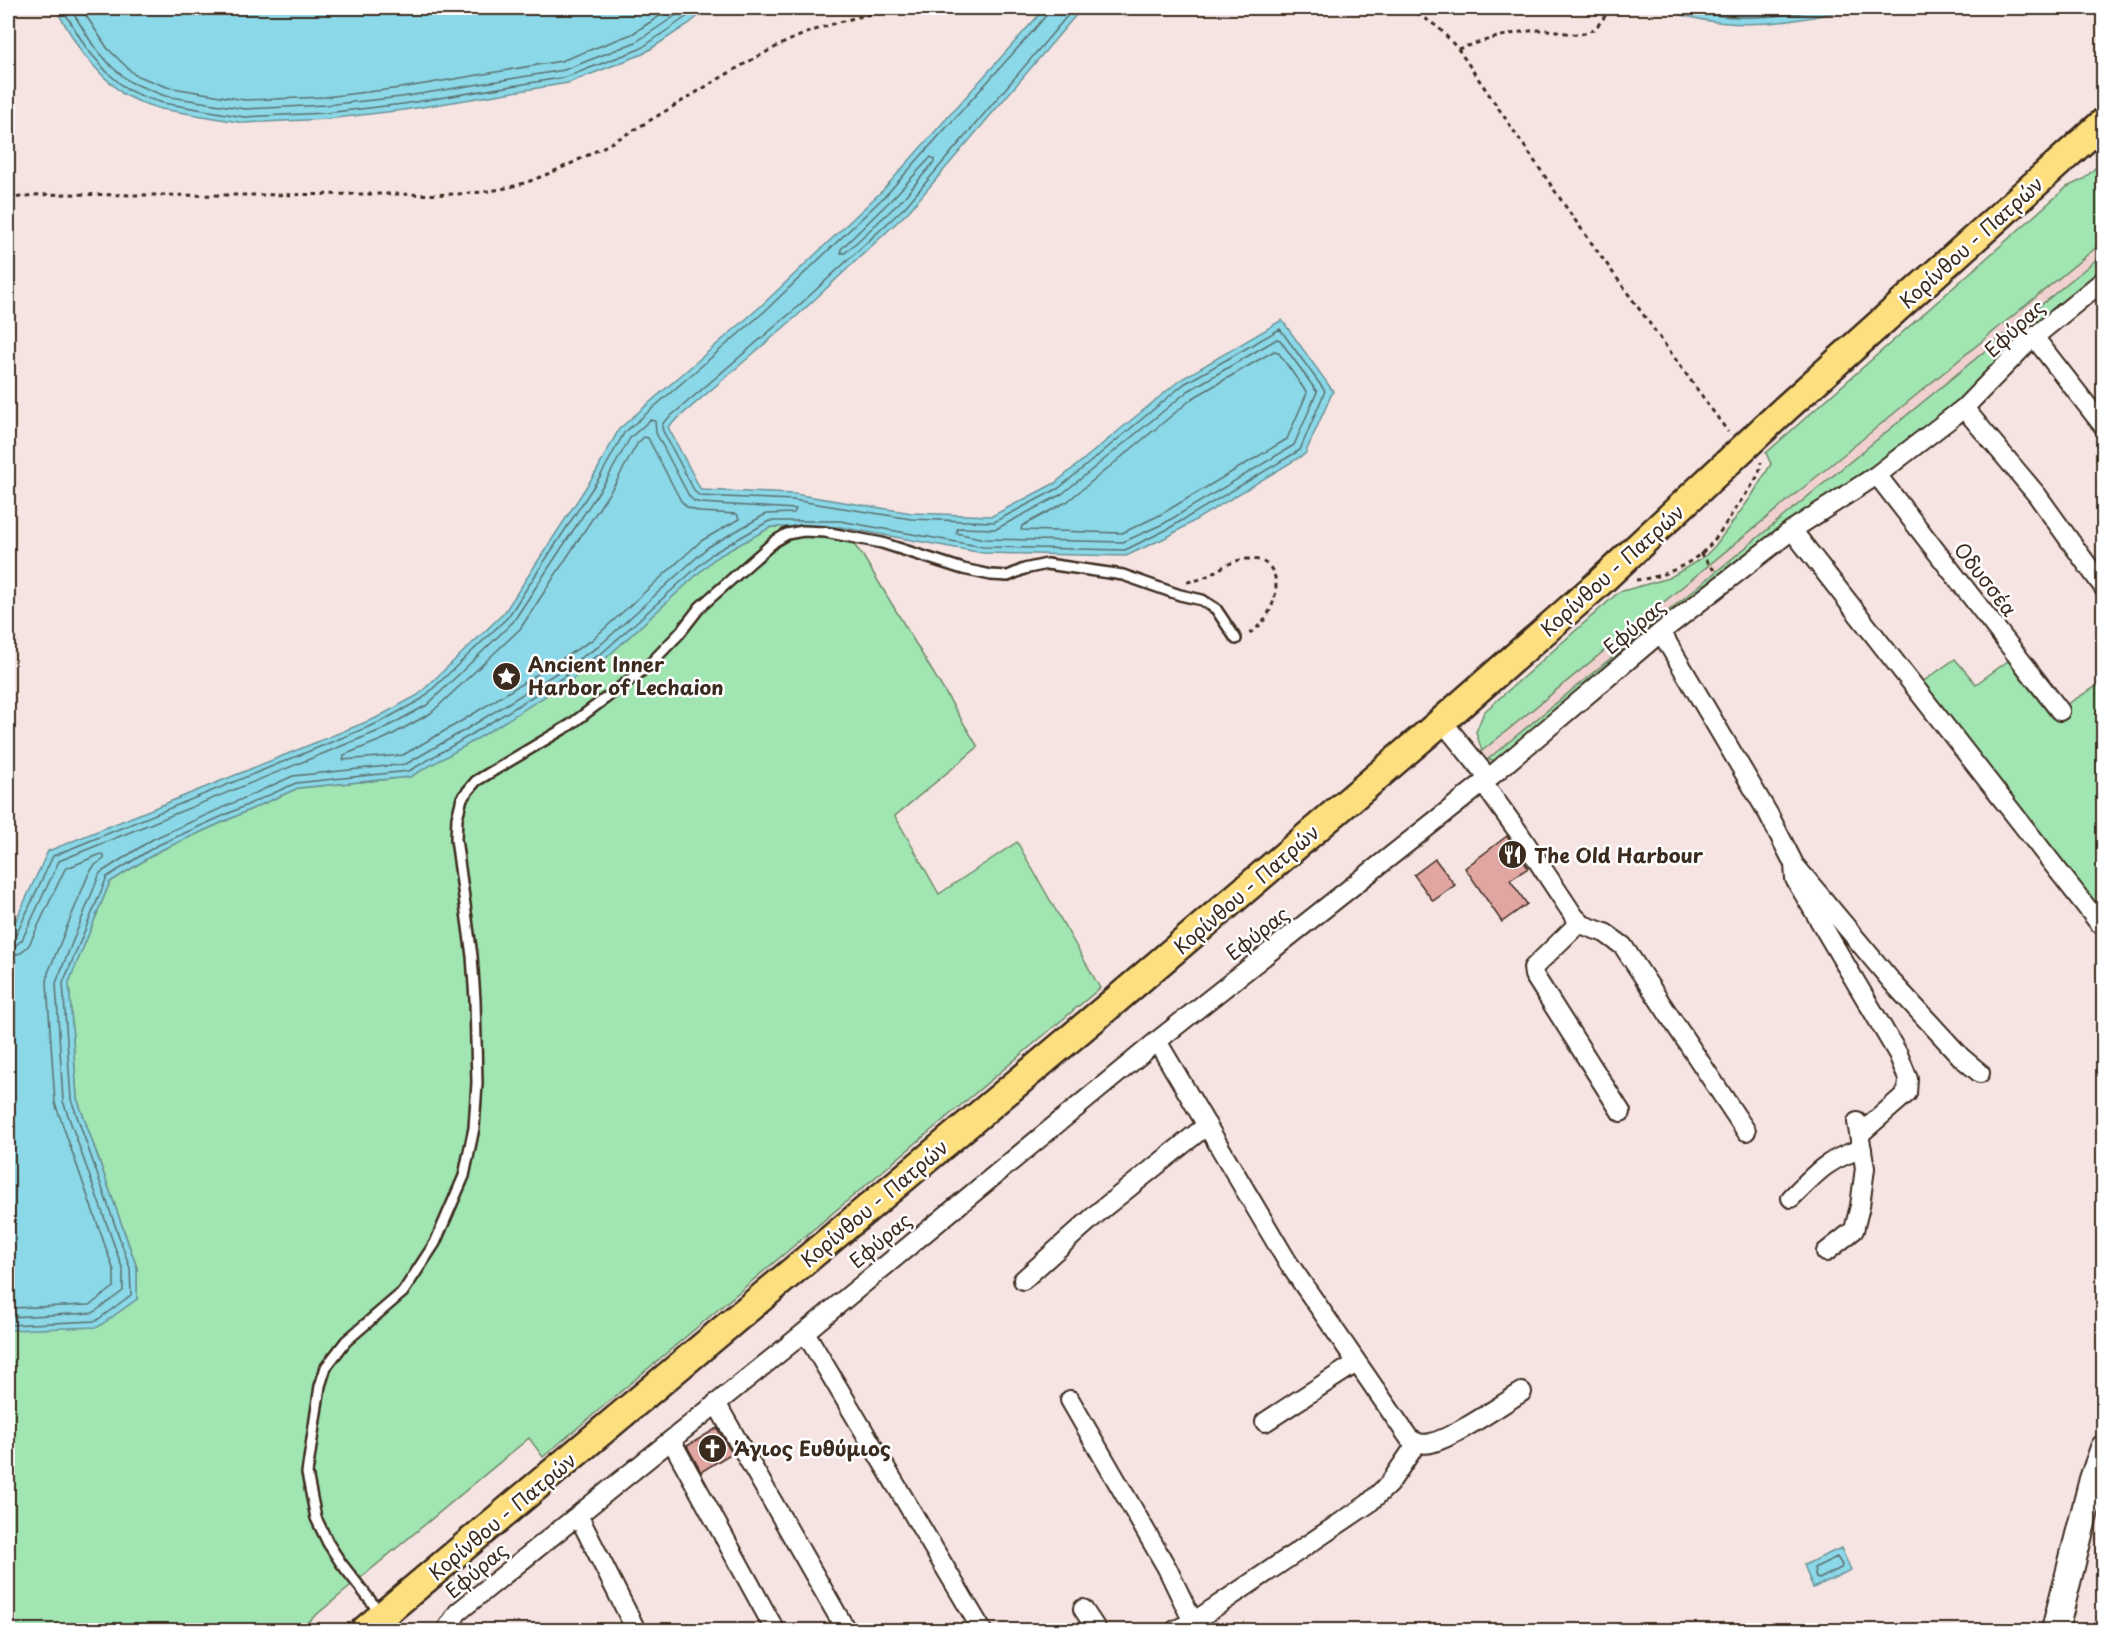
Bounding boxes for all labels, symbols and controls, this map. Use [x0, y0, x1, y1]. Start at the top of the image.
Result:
street label: Κορίνθου - Πατρών [1892, 169, 2050, 315]
street label: Εφύρας [1977, 292, 2051, 364]
street label: Κορίνθου - Πατρών [1533, 497, 1691, 643]
street label: Οδυσσέα [1947, 535, 2025, 623]
street label: Εφύρας [1596, 591, 1672, 661]
place label: Ancient Inner Harbor of Lechaion [528, 649, 724, 702]
place icon: Ancient Inner Harbor of Lechaion [491, 660, 523, 692]
street label: Κορίνθου - Πατρών [1166, 817, 1326, 961]
restaurant icon: The Old Harbour [1497, 839, 1529, 871]
place label: The Old Harbour [1534, 840, 1704, 870]
street label: Εφύρας [1219, 899, 1295, 967]
street label: Κορίνθου - Πατρών [793, 1132, 955, 1274]
street label: Εφύρας [842, 1205, 918, 1275]
church icon: Άγιος Ευθύμιος [697, 1432, 729, 1464]
place label: Άγιος Ευθύμιος [734, 1433, 891, 1463]
street label: Κορίνθου - Πατρών [421, 1445, 583, 1587]
street label: Εφύρας [438, 1535, 514, 1605]

